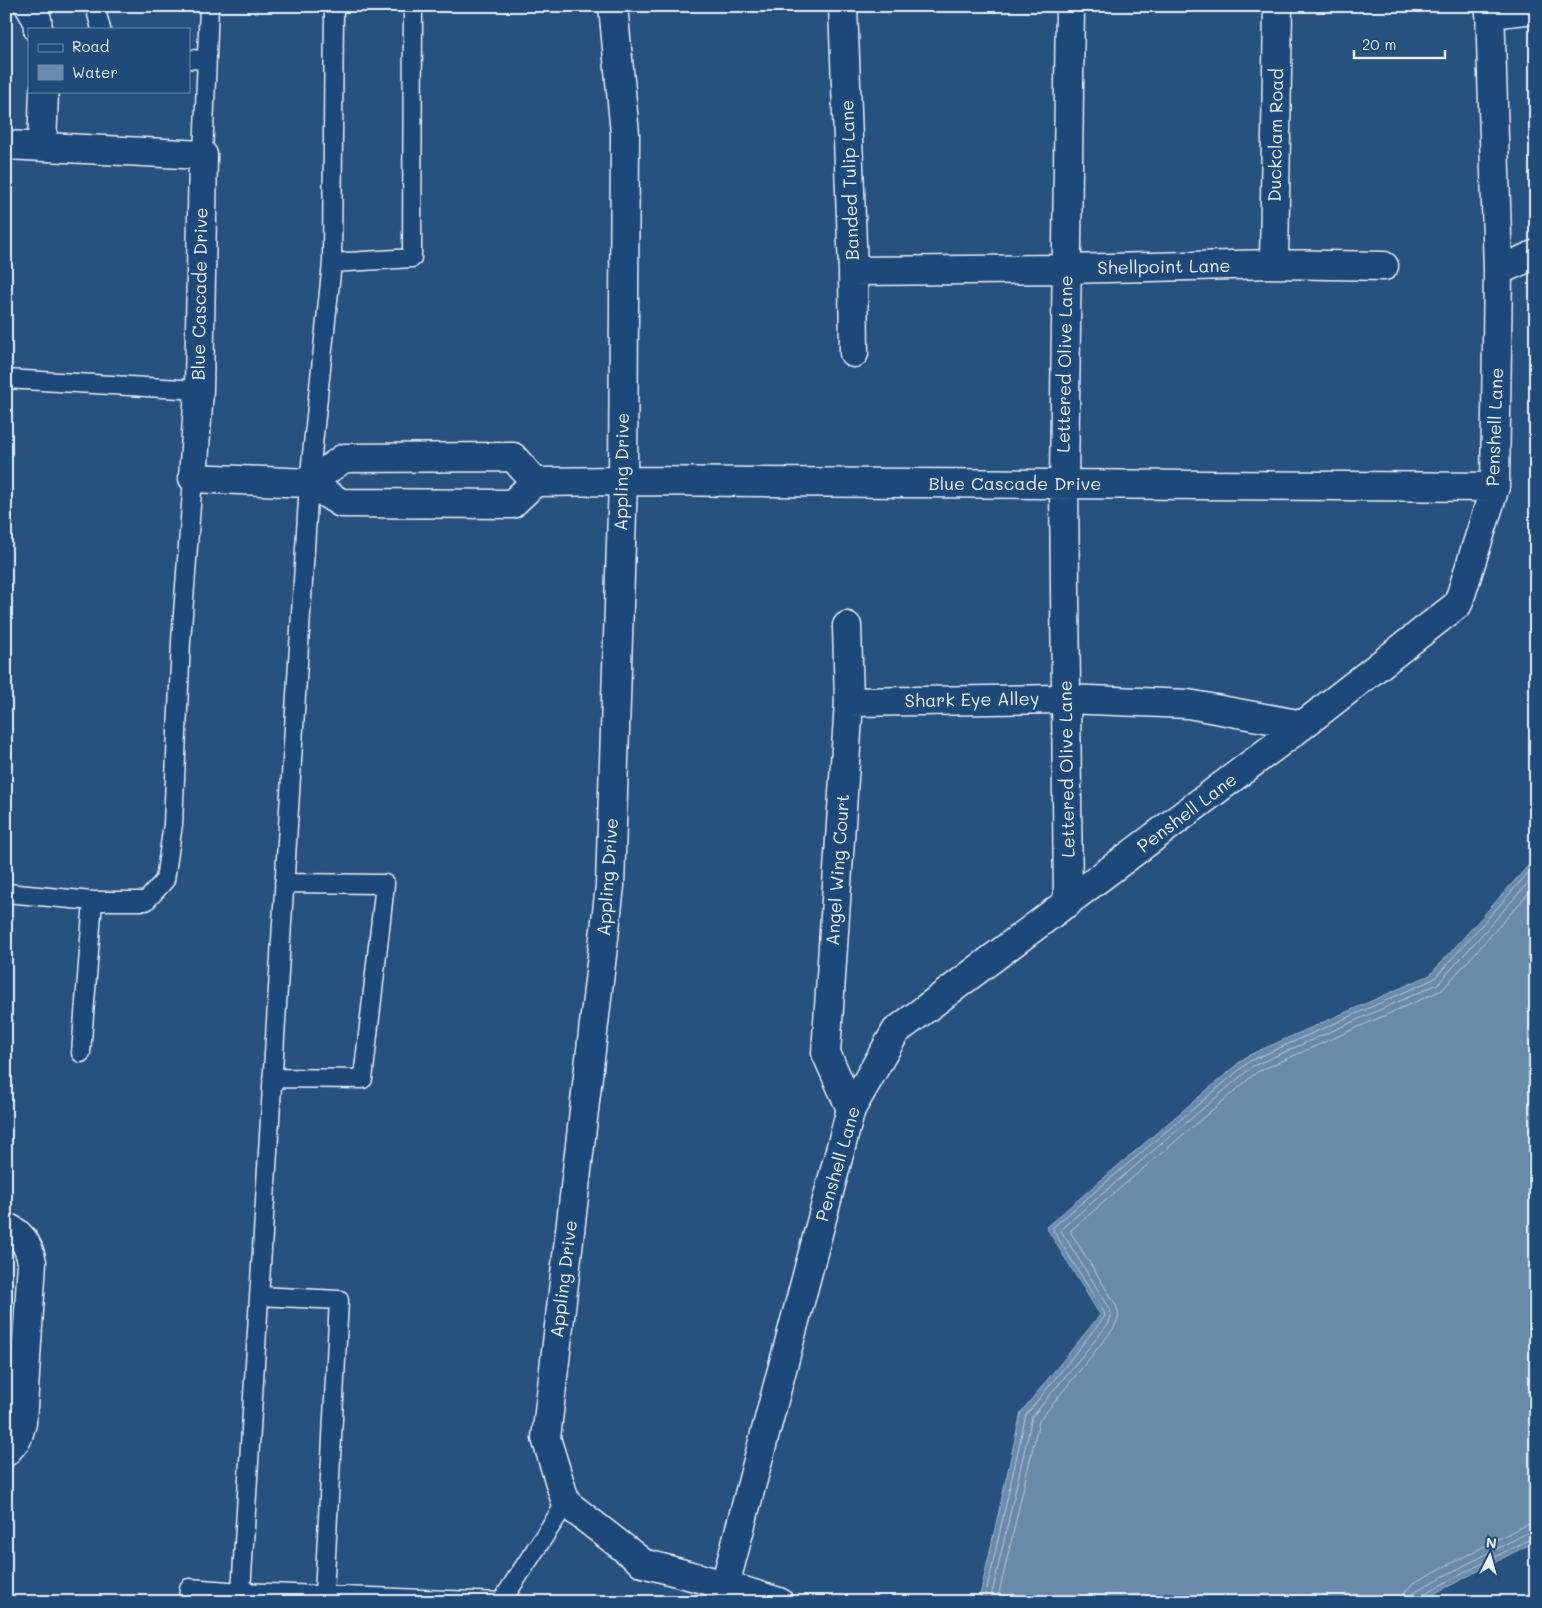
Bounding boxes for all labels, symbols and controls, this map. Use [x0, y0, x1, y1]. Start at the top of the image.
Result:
legend [28, 28, 190, 92]
scale bar [1354, 28, 1446, 60]
text: 20 m [1362, 34, 1396, 54]
text: Road [72, 36, 109, 56]
text: Water [72, 62, 118, 82]
street label: Duckclam Road [1262, 68, 1288, 202]
street label: Banded Tulip Lane [834, 99, 864, 261]
street label: Blue Cascade Drive [185, 207, 213, 381]
street label: Shellpoint Lane [1097, 253, 1231, 279]
street label: Lettered Olive Lane [1050, 275, 1078, 453]
street label: Penshell Lane [1480, 367, 1508, 487]
street label: Appling Drive [608, 413, 634, 531]
street label: Blue Cascade Drive [929, 471, 1101, 495]
street label: Lettered Olive Lane [1052, 680, 1080, 858]
street label: Shark Eye Alley [905, 686, 1039, 712]
street label: Penshell Lane [1132, 767, 1241, 858]
street label: Angel Wing Court [820, 793, 854, 947]
street label: Appling Drive [591, 817, 623, 937]
street label: Penshell Lane [809, 1103, 865, 1224]
street label: Appling Drive [544, 1219, 582, 1339]
north arrow [1464, 1530, 1514, 1580]
text: N [1485, 1533, 1498, 1553]

